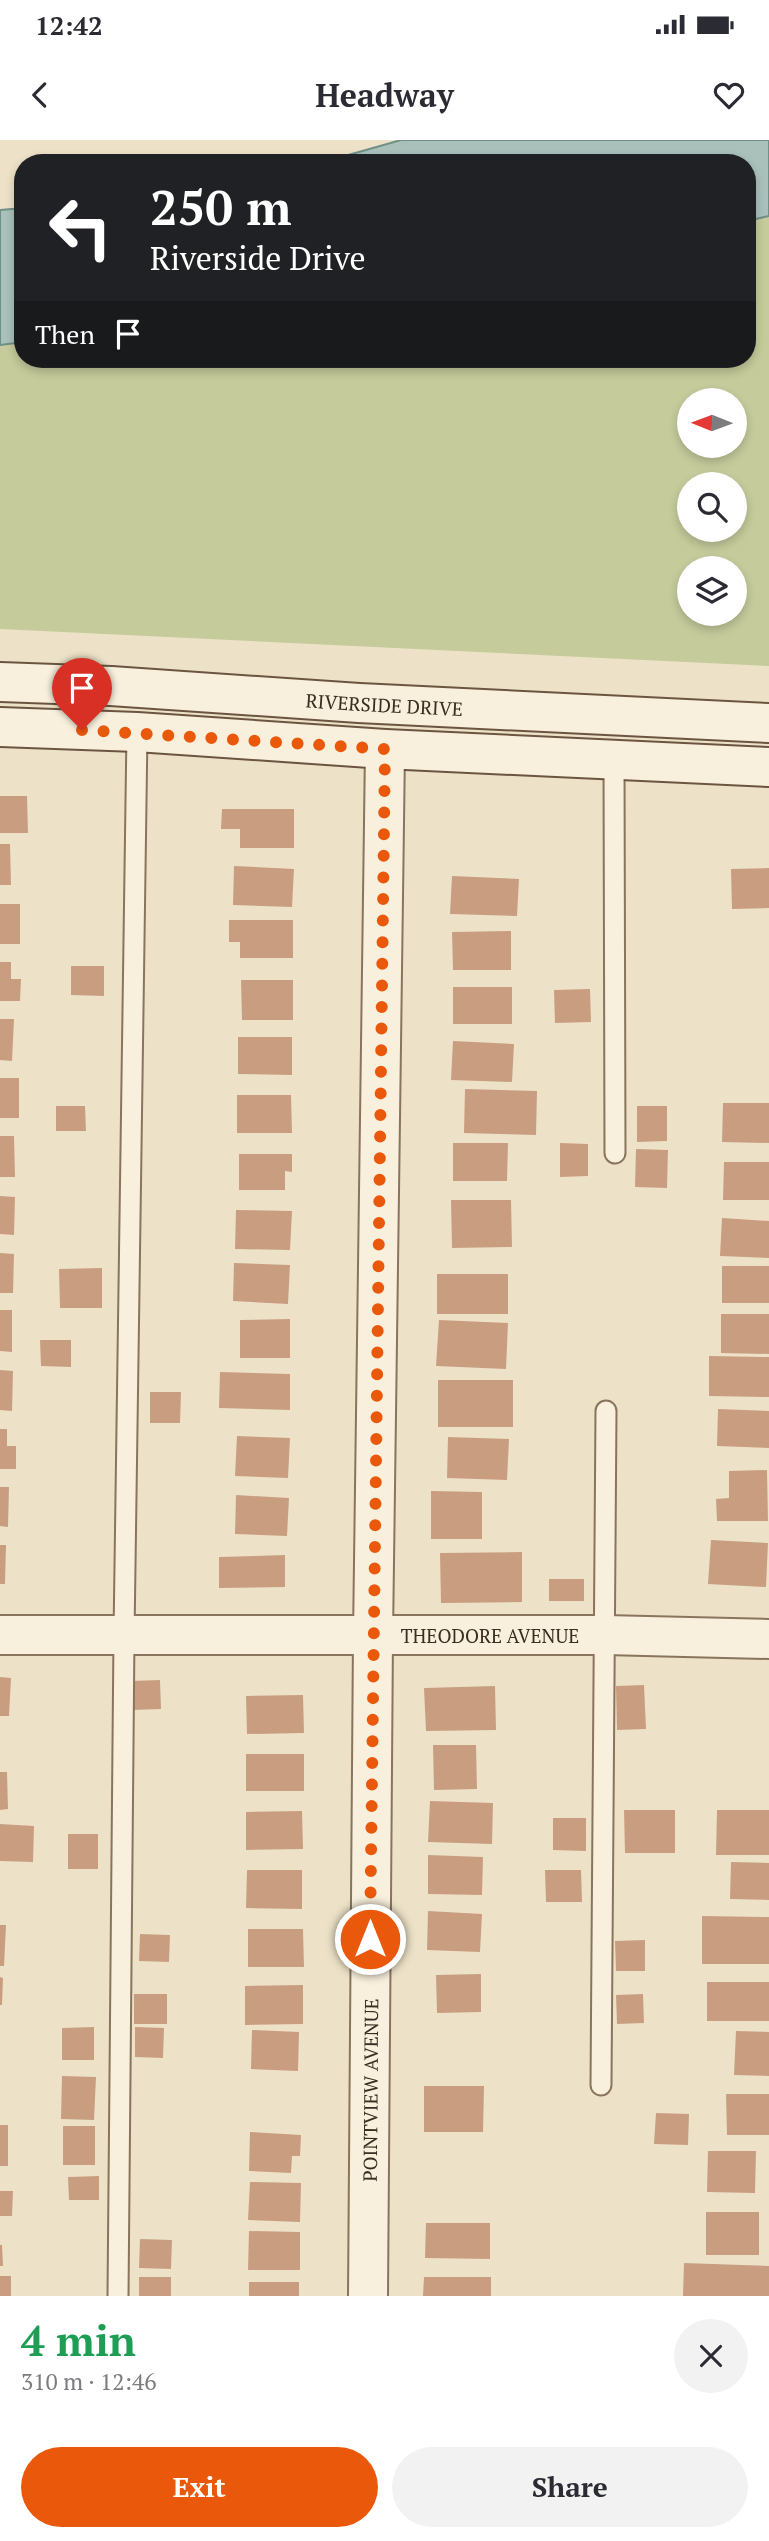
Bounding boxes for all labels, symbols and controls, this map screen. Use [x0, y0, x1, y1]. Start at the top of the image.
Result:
text: 12:42 [35, 8, 103, 42]
text: Headway [315, 74, 454, 116]
icon: back [21, 76, 59, 114]
icon: heart [710, 76, 748, 114]
text: 250 m [150, 174, 292, 239]
icon: left [35, 182, 126, 273]
text: Riverside Drive [150, 237, 366, 279]
icon: arrive [109, 315, 147, 353]
text: Then [35, 317, 95, 351]
north arrow [677, 388, 747, 458]
map controls [677, 388, 747, 626]
button: search [677, 472, 747, 542]
button: layers [677, 556, 747, 626]
pin [52, 658, 112, 730]
icon: arrive [63, 669, 101, 707]
street label: RIVERSIDE DRIVE [305, 687, 464, 721]
street label: THEODORE AVENUE [401, 1623, 579, 1648]
position arrow [333, 1902, 407, 1976]
street label: POINTVIEW AVENUE [356, 1998, 383, 2182]
text: 4 min [21, 2312, 136, 2368]
button: close [674, 2319, 748, 2393]
text: 310 m · 12:46 [21, 2366, 156, 2397]
button: Exit [21, 2447, 378, 2527]
button: Share [392, 2447, 748, 2527]

